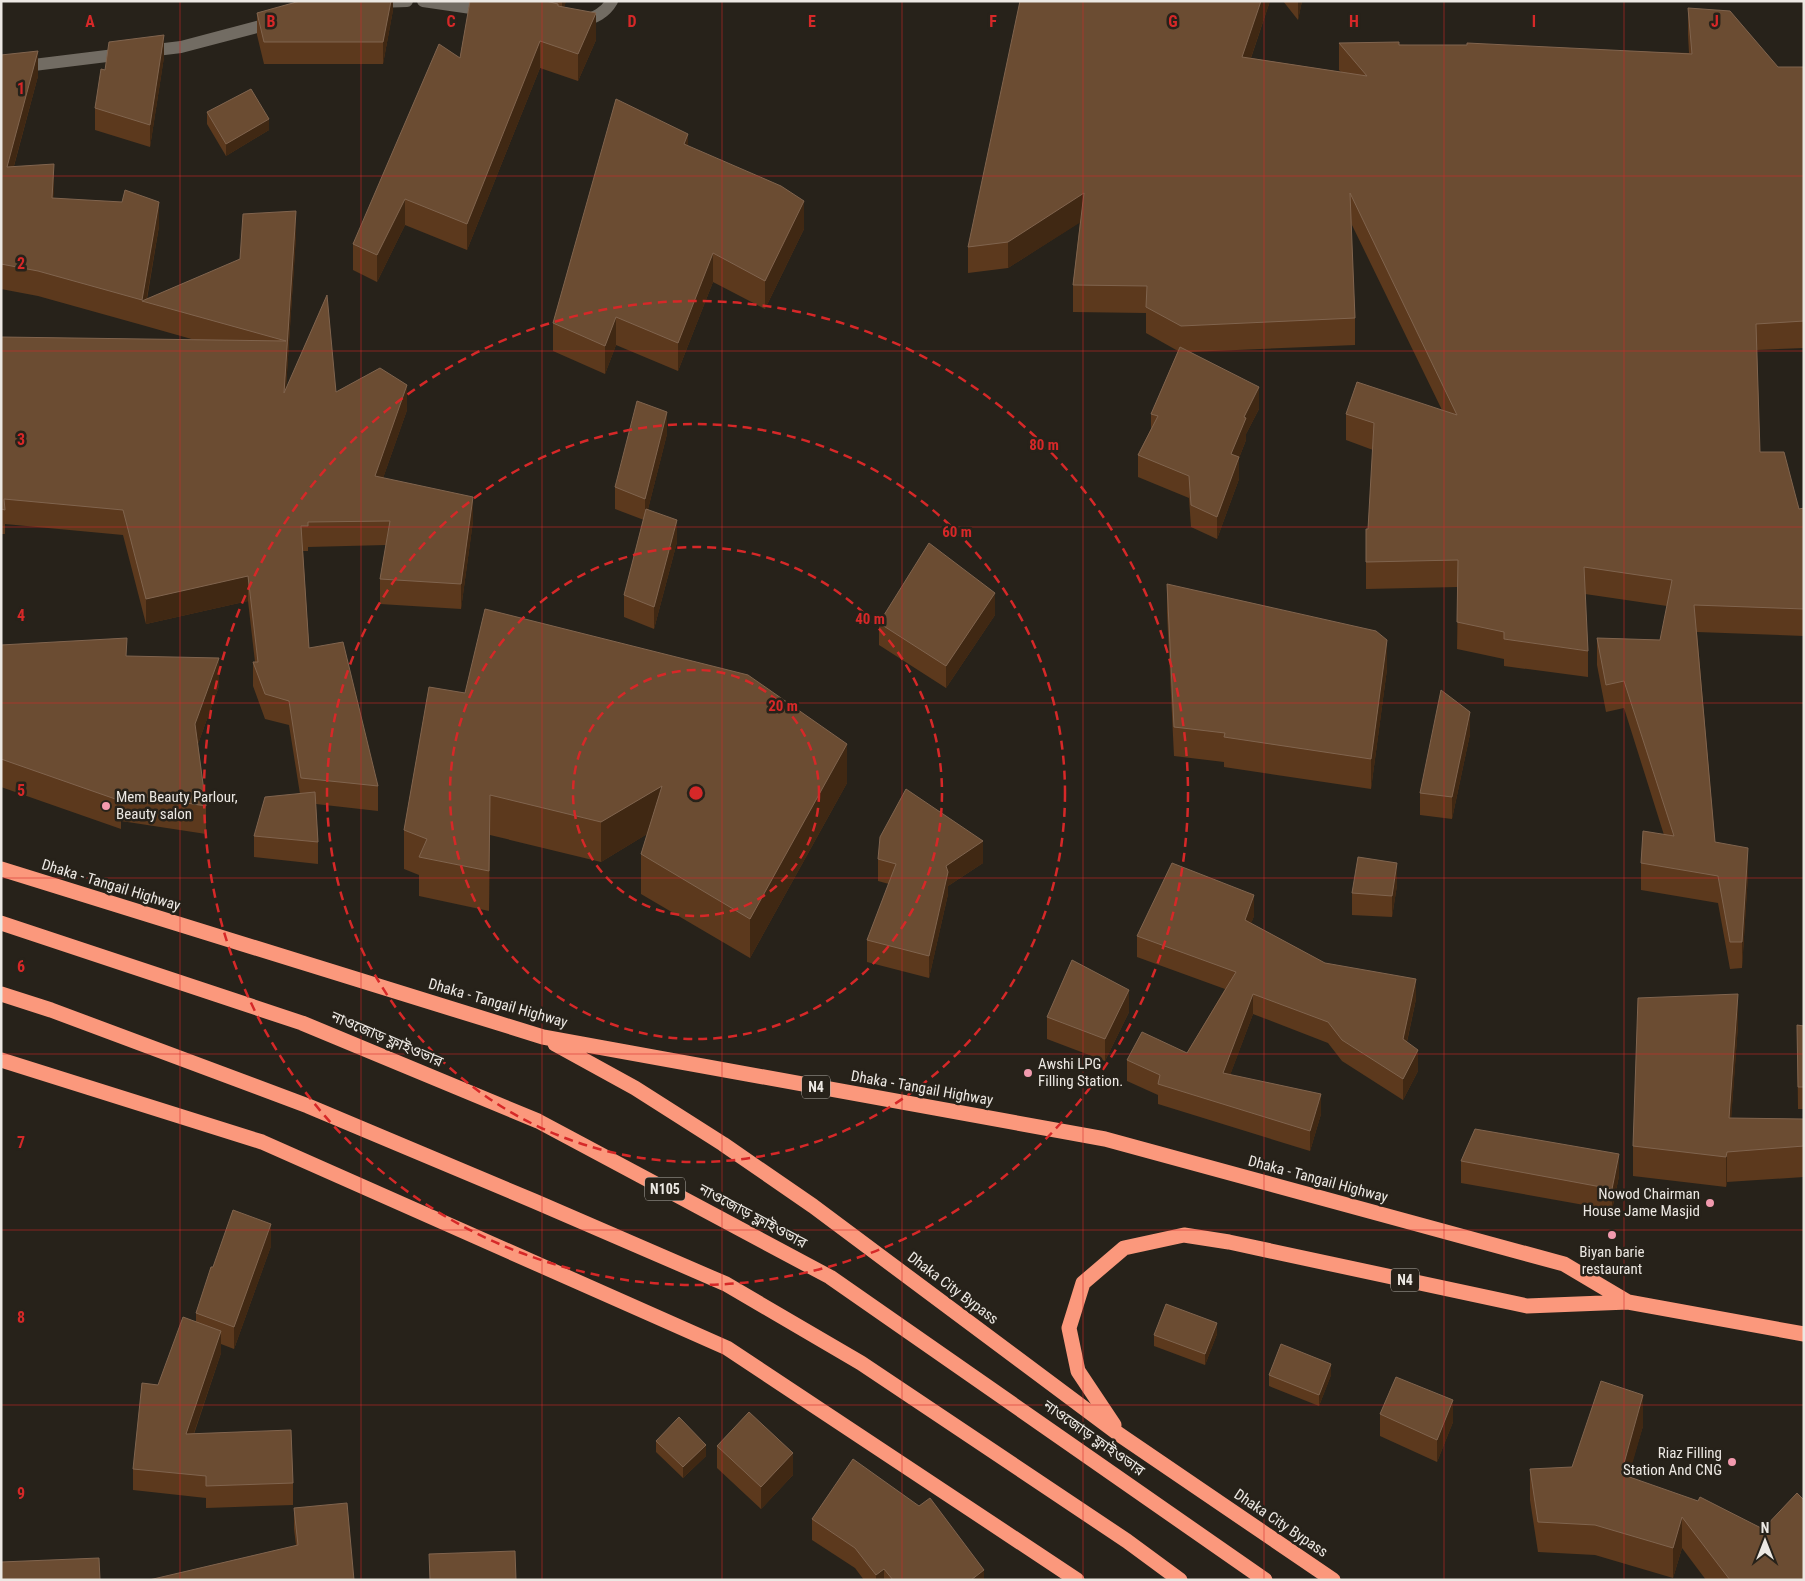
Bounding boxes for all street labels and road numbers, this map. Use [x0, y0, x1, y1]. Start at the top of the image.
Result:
street label: Dhaka - Tangail Highway [39, 855, 183, 915]
street label: Dhaka - Tangail Highway [426, 974, 570, 1032]
street label: নাওজোড় ফ্লাইওভার [327, 1007, 447, 1071]
street label: Dhaka - Tangail Highway [850, 1067, 994, 1109]
road number: N4 [802, 1076, 830, 1098]
street label: Dhaka - Tangail Highway [1246, 1152, 1390, 1206]
road number: N105 [645, 1178, 685, 1200]
street label: নাওজোড় ফ্লাইওভার [695, 1179, 811, 1253]
street label: Dhaka City Bypass [904, 1248, 1002, 1328]
road number: N4 [1391, 1268, 1419, 1292]
street label: নাওজোড় ফ্লাইওভার [1039, 1396, 1149, 1480]
street label: Dhaka City Bypass [1231, 1485, 1331, 1561]

